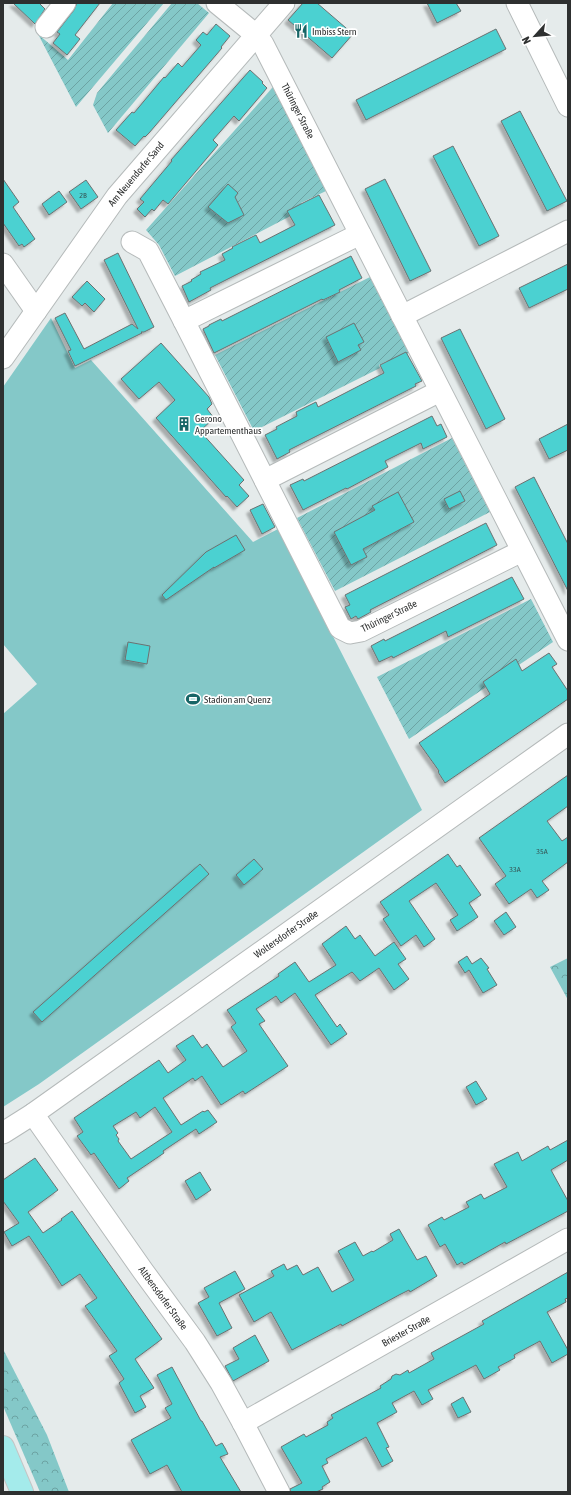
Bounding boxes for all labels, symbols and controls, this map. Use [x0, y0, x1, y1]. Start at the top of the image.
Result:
north arrow [515, 16, 555, 56]
restaurant icon: Imbiss Stern [293, 23, 309, 39]
place label: Imbiss Stern [312, 26, 357, 37]
text: N [519, 35, 533, 46]
street label: Thüringer Straße [279, 81, 317, 141]
street label: Am Neuendorfer Sand [106, 139, 166, 208]
house number: 2B [79, 191, 87, 200]
place label: Gerono Appartementhaus [195, 413, 262, 436]
building icon: Gerono Appartementhaus [176, 416, 192, 432]
street label: Thüringer Straße [359, 598, 419, 634]
sports icon: Stadion am Quenz [185, 691, 201, 707]
place label: Stadion am Quenz [204, 694, 271, 705]
house number: 35A [536, 847, 548, 856]
house number: 33A [509, 865, 521, 874]
street label: Woltersdorfer Straße [252, 908, 321, 960]
street label: Altbensdorfer Straße [136, 1264, 190, 1332]
street label: Briester Straße [380, 1313, 432, 1349]

